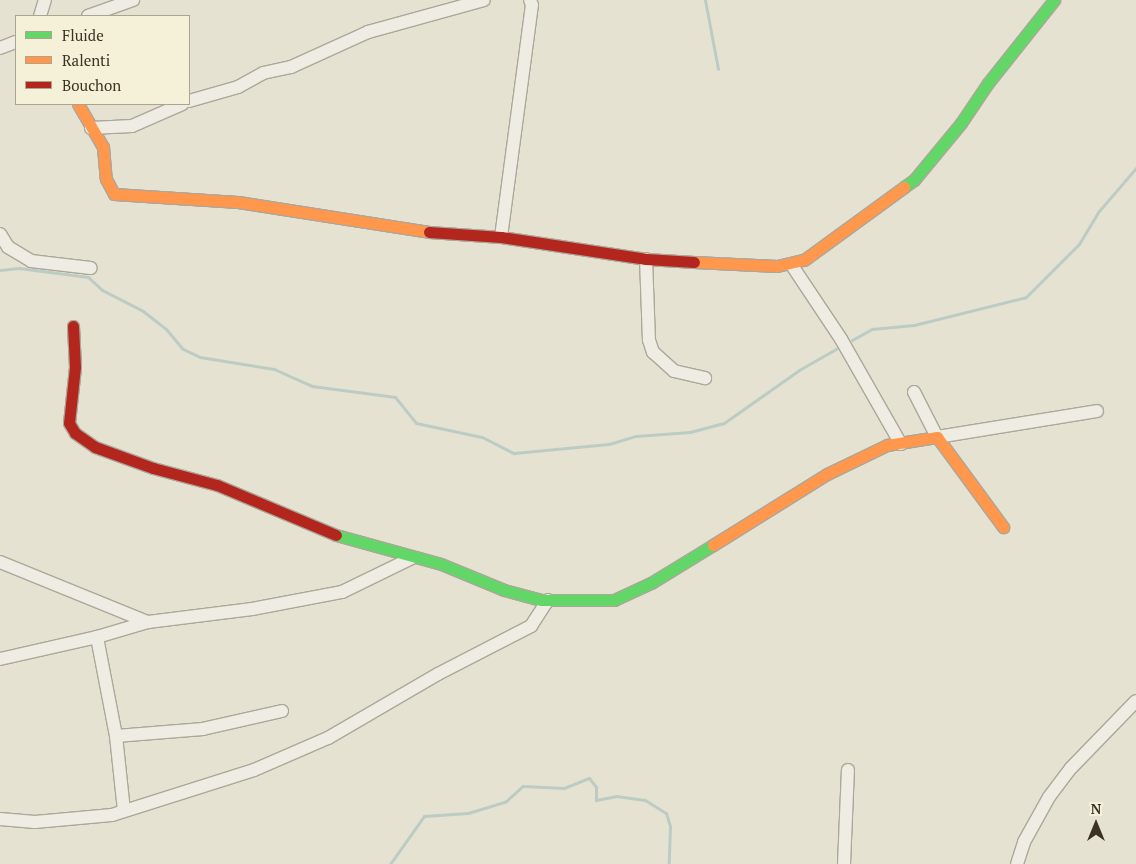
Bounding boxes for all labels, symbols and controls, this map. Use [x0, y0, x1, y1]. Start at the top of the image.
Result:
legend [15, 15, 190, 105]
text: Fluide [62, 25, 104, 45]
text: Ralenti [62, 50, 110, 70]
text: Bouchon [62, 75, 121, 95]
north arrow [1071, 799, 1121, 849]
text: N [1091, 799, 1101, 818]

